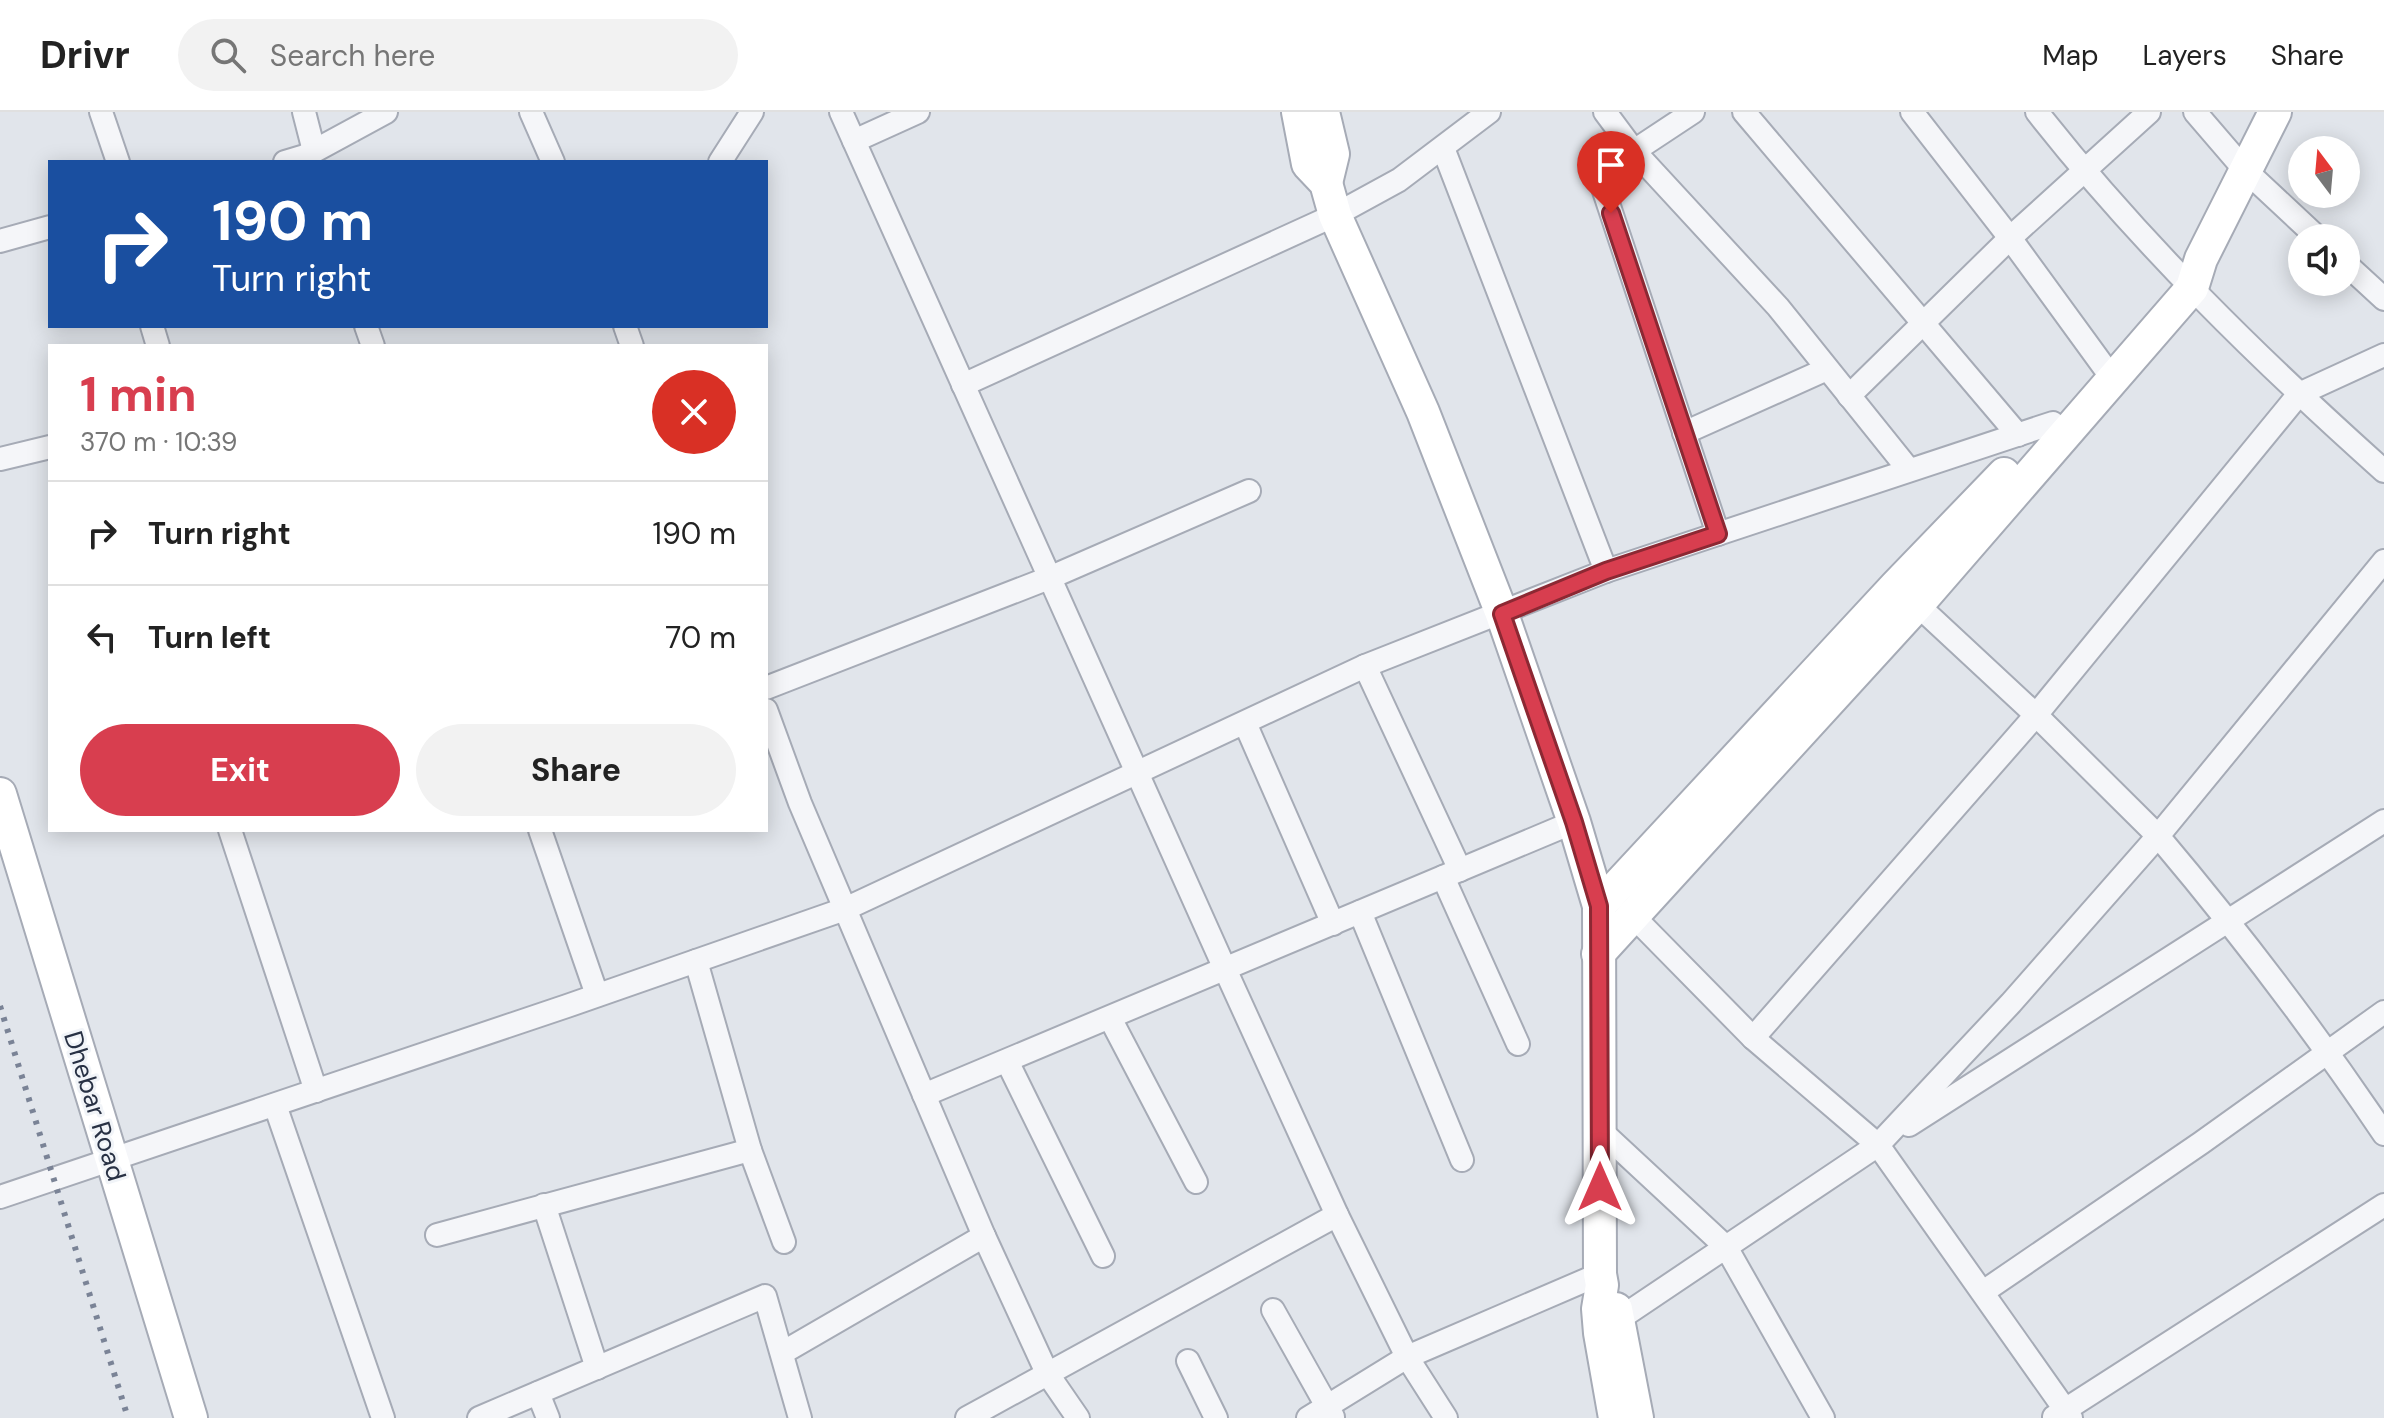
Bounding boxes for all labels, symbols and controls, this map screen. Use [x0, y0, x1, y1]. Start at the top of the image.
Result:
search box [178, 19, 738, 91]
text: Drivr [40, 30, 130, 80]
icon: search [206, 33, 250, 77]
text: Search here [270, 36, 435, 75]
text: Map [2042, 37, 2099, 74]
text: Layers [2143, 37, 2227, 74]
text: Share [2271, 37, 2344, 74]
pin [1577, 131, 1645, 213]
north arrow [2288, 136, 2360, 208]
map controls [2288, 136, 2360, 296]
icon: arrive [1589, 143, 1633, 187]
text: 190 m [212, 184, 373, 257]
icon: right [80, 192, 184, 296]
button: sound [2288, 224, 2360, 296]
text: Turn right [212, 255, 371, 302]
text: 1 min [80, 363, 197, 426]
button: close [652, 370, 736, 454]
text: 370 m · 10:39 [80, 425, 237, 459]
icon: right [80, 511, 124, 555]
text: Turn right [148, 514, 291, 553]
text: 190 m [653, 514, 736, 553]
icon: left [80, 615, 124, 659]
text: Turn left [148, 618, 271, 657]
text: 70 m [665, 618, 736, 657]
button: Exit [80, 724, 400, 816]
button: Share [416, 724, 736, 816]
street label: Dhebar Road [56, 1027, 134, 1185]
position arrow [1558, 1145, 1642, 1229]

